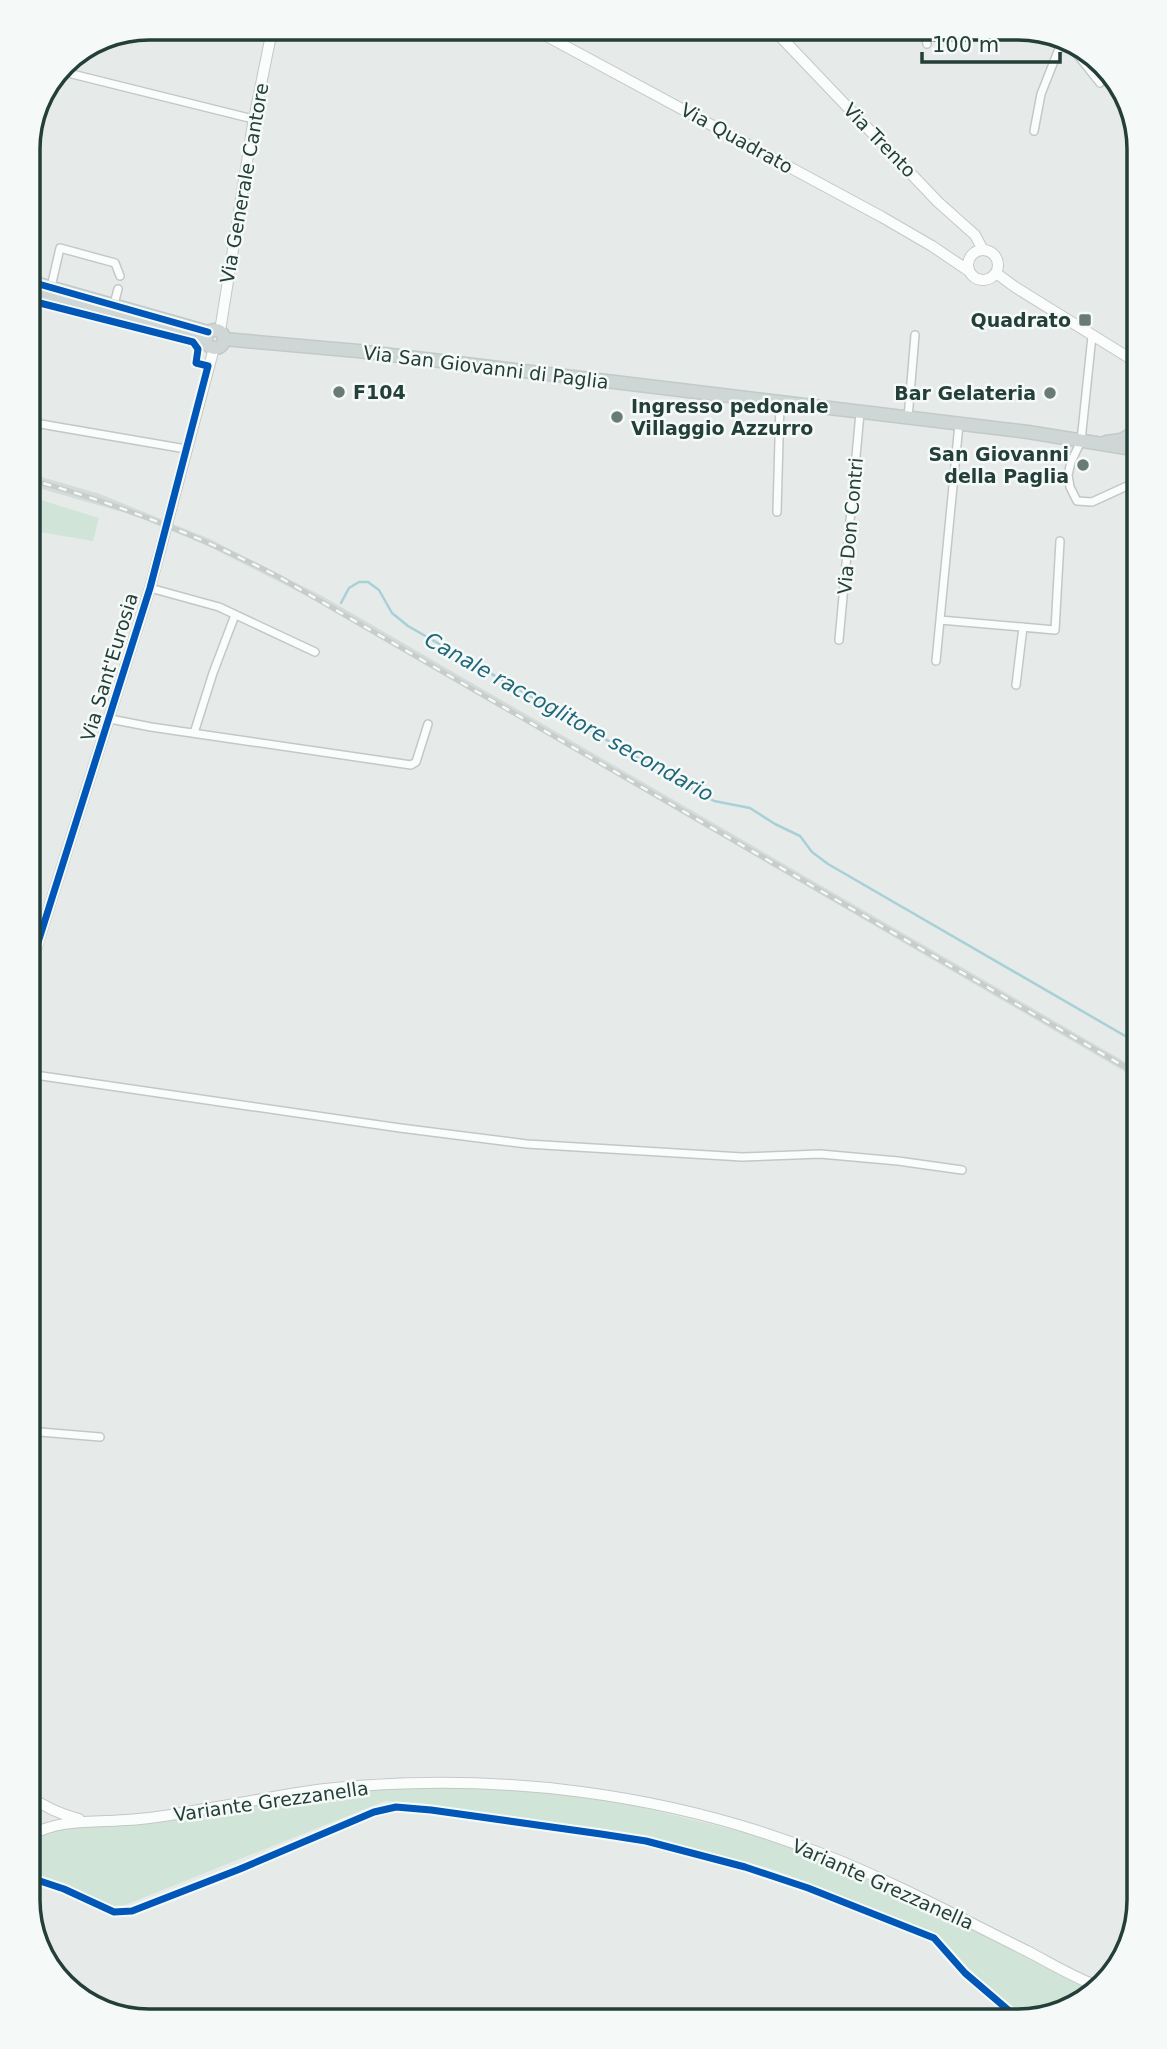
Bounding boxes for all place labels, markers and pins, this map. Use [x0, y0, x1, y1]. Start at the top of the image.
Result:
place label: Quadrato [971, 309, 1071, 331]
marker: Quadrato [1077, 312, 1093, 328]
place label: F104 [353, 381, 406, 403]
place label: Bar Gelateria [894, 382, 1036, 404]
marker: F104 [331, 384, 347, 400]
marker: Bar Gelateria [1042, 385, 1058, 401]
place label: Ingresso pedonale Villaggio Azzurro [631, 395, 829, 439]
marker: Ingresso pedonale Villaggio Azzurro [609, 409, 625, 425]
place label: San Giovanni della Paglia [928, 443, 1069, 487]
marker: San Giovanni della Paglia [1075, 457, 1091, 473]

